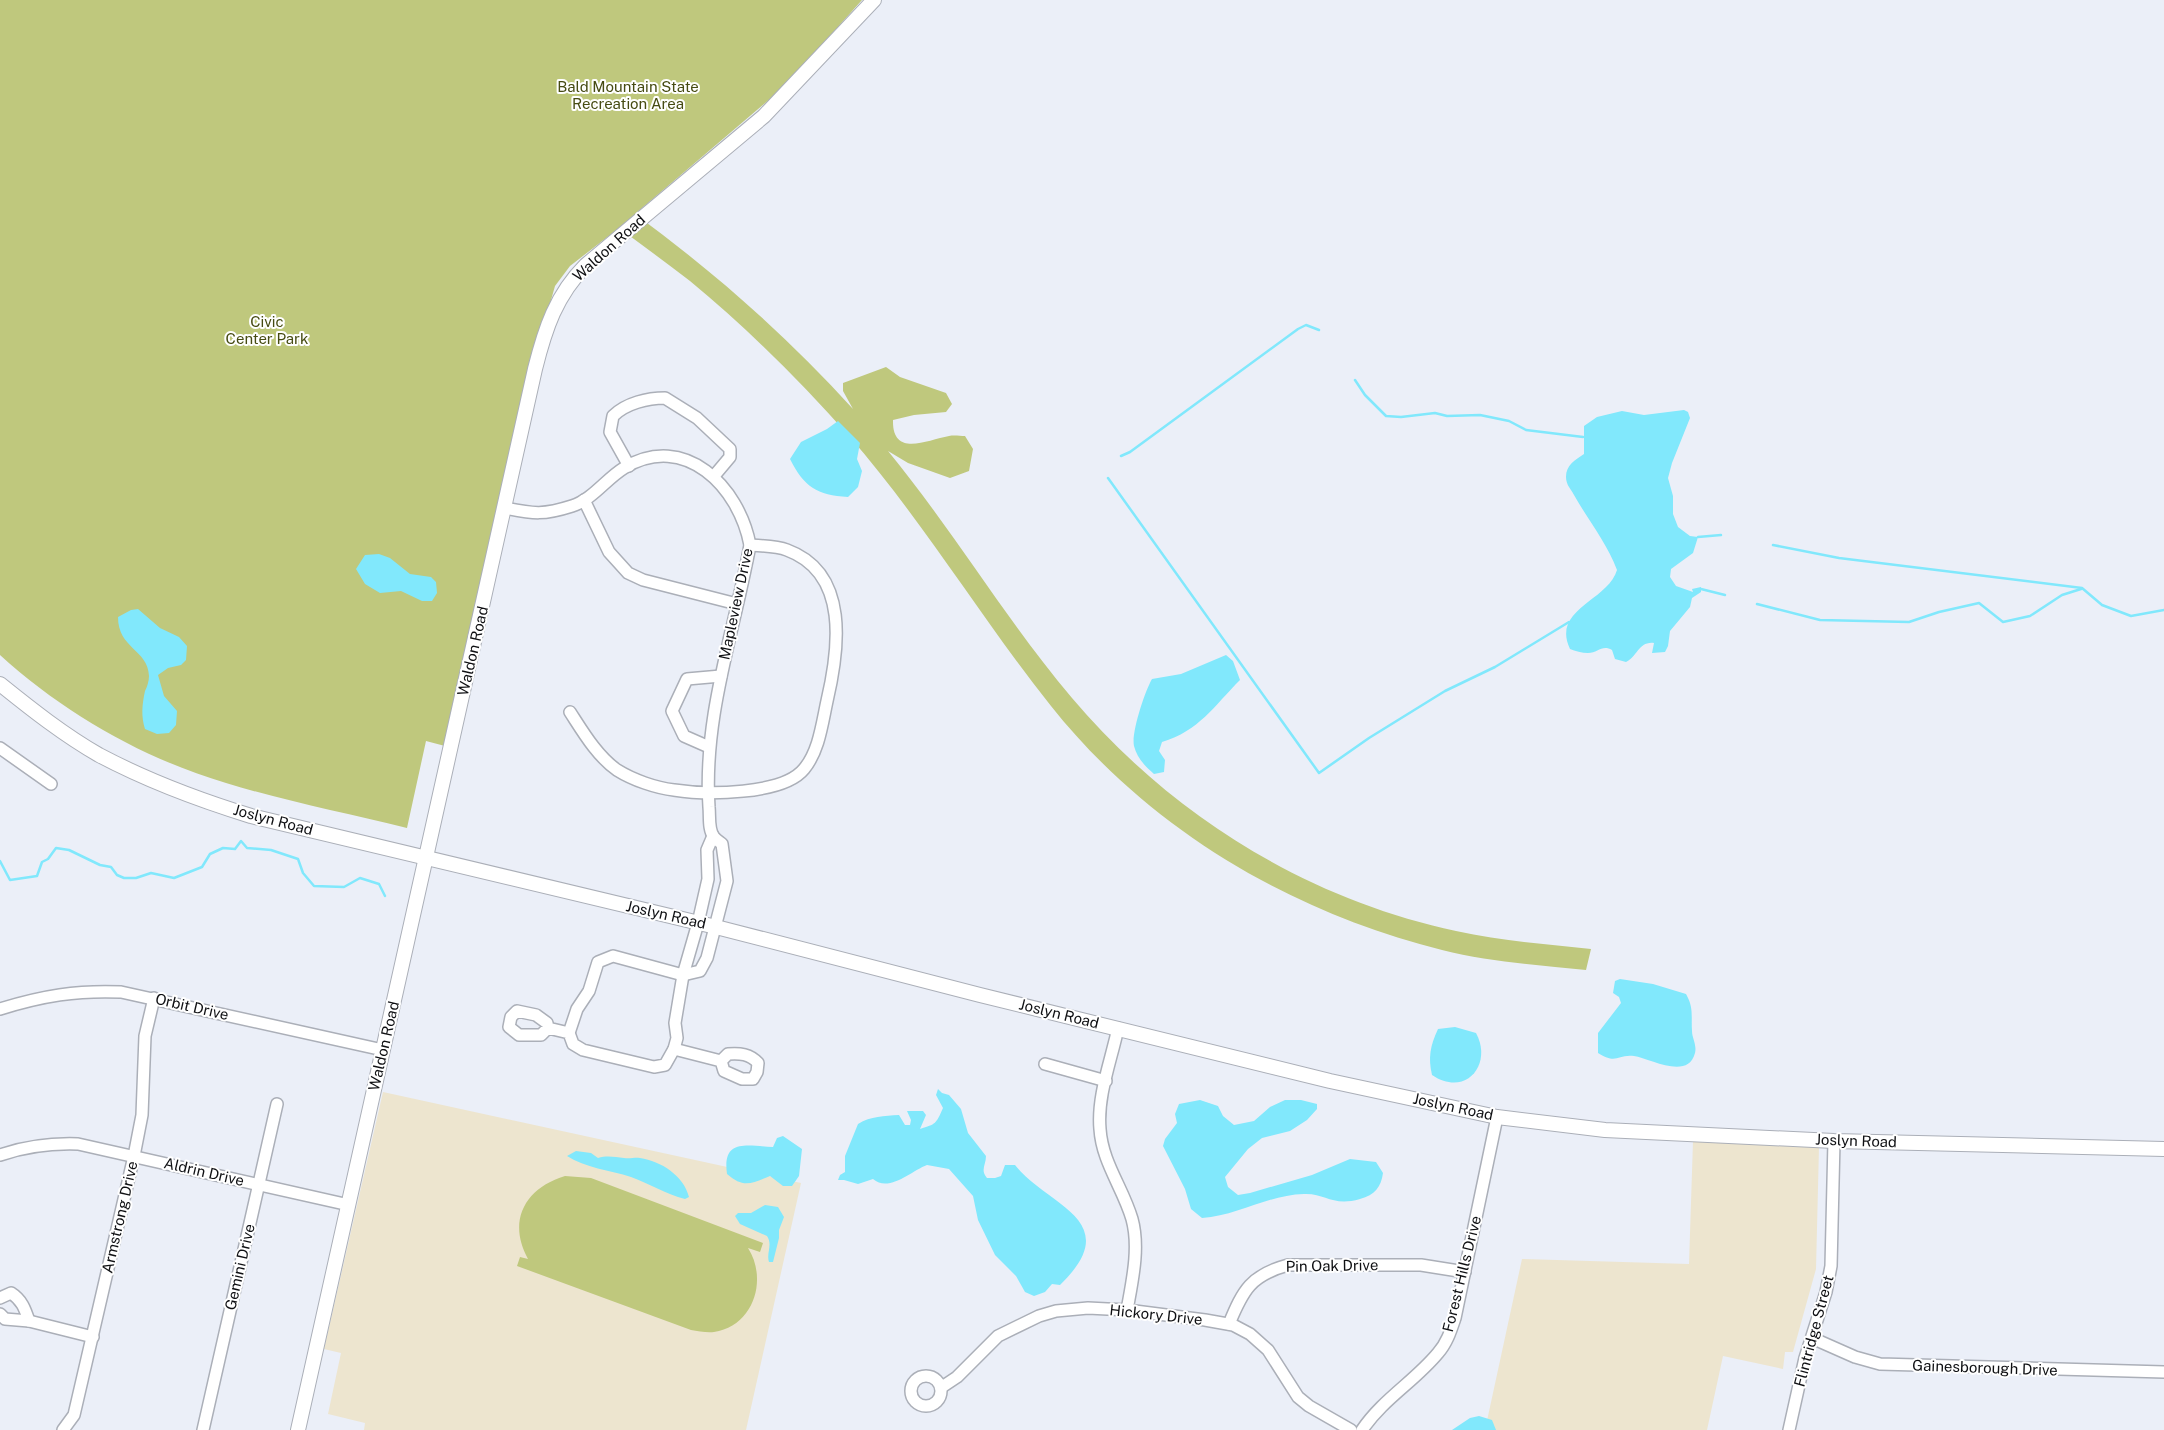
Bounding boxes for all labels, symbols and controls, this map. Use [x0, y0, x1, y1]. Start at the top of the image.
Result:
park label: Bald Mountain State Recreation Area [557, 78, 699, 112]
street label: Waldon Road [569, 211, 648, 285]
park label: Civic Center Park [226, 313, 308, 347]
street label: Mapleview Drive [715, 546, 756, 661]
street label: Waldon Road [454, 604, 491, 697]
street label: Joslyn Road [231, 801, 315, 838]
street label: Joslyn Road [624, 897, 708, 932]
street label: Orbit Drive [154, 990, 230, 1023]
street label: Joslyn Road [1017, 995, 1101, 1032]
street label: Waldon Road [365, 999, 402, 1092]
street label: Joslyn Road [1411, 1090, 1495, 1123]
street label: Joslyn Road [1815, 1131, 1897, 1150]
street label: Aldrin Drive [162, 1154, 246, 1189]
street label: Armstrong Drive [98, 1159, 141, 1275]
street label: Forest Hills Drive [1439, 1214, 1484, 1334]
street label: Gemini Drive [221, 1222, 258, 1312]
street label: Pin Oak Drive [1285, 1256, 1379, 1275]
street label: Flintridge Street [1790, 1273, 1837, 1389]
street label: Hickory Drive [1109, 1301, 1203, 1328]
street label: Gainesborough Drive [1912, 1356, 2058, 1379]

